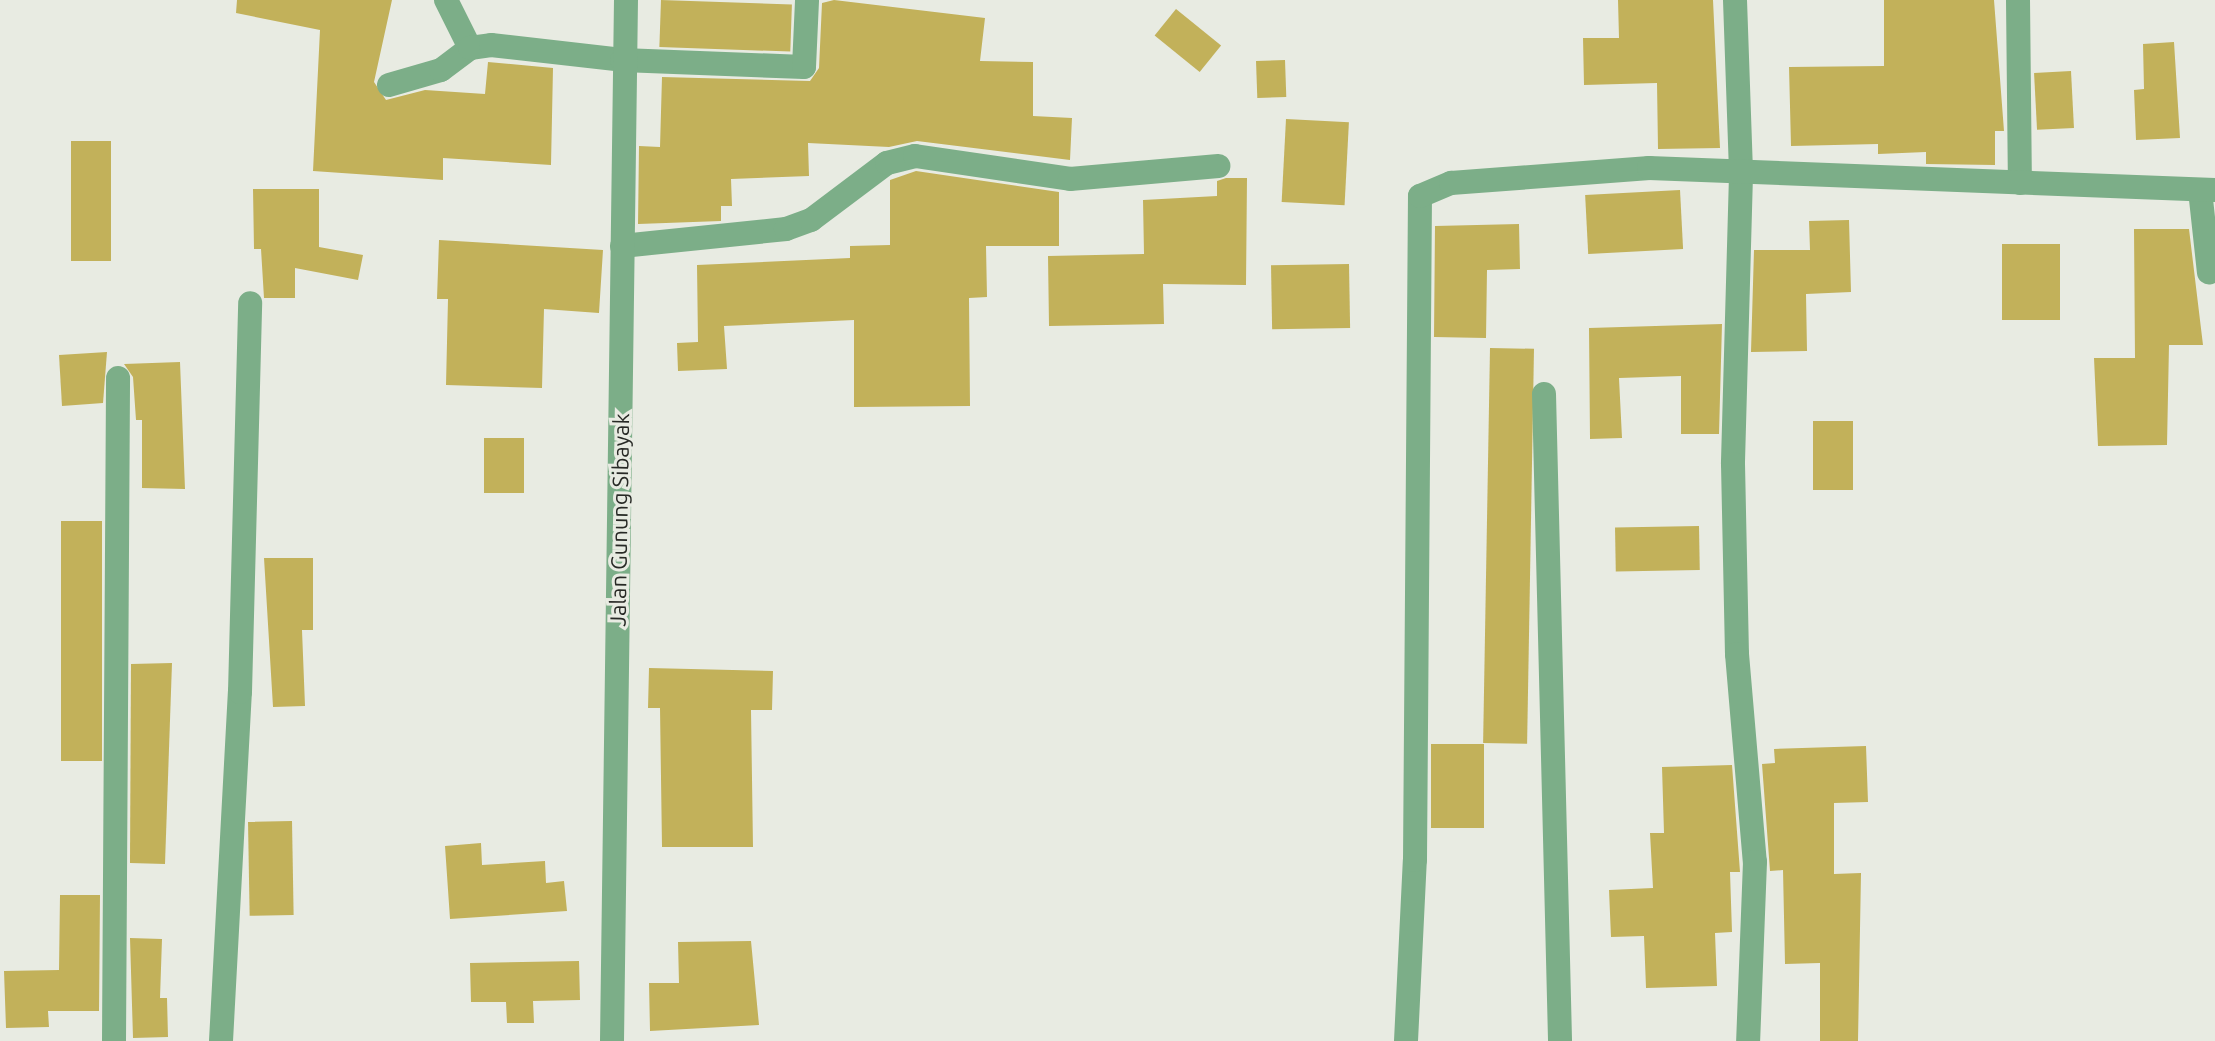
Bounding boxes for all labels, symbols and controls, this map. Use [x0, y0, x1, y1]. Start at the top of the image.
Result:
street label: Jalan Gunung Sibayak [604, 413, 634, 627]

